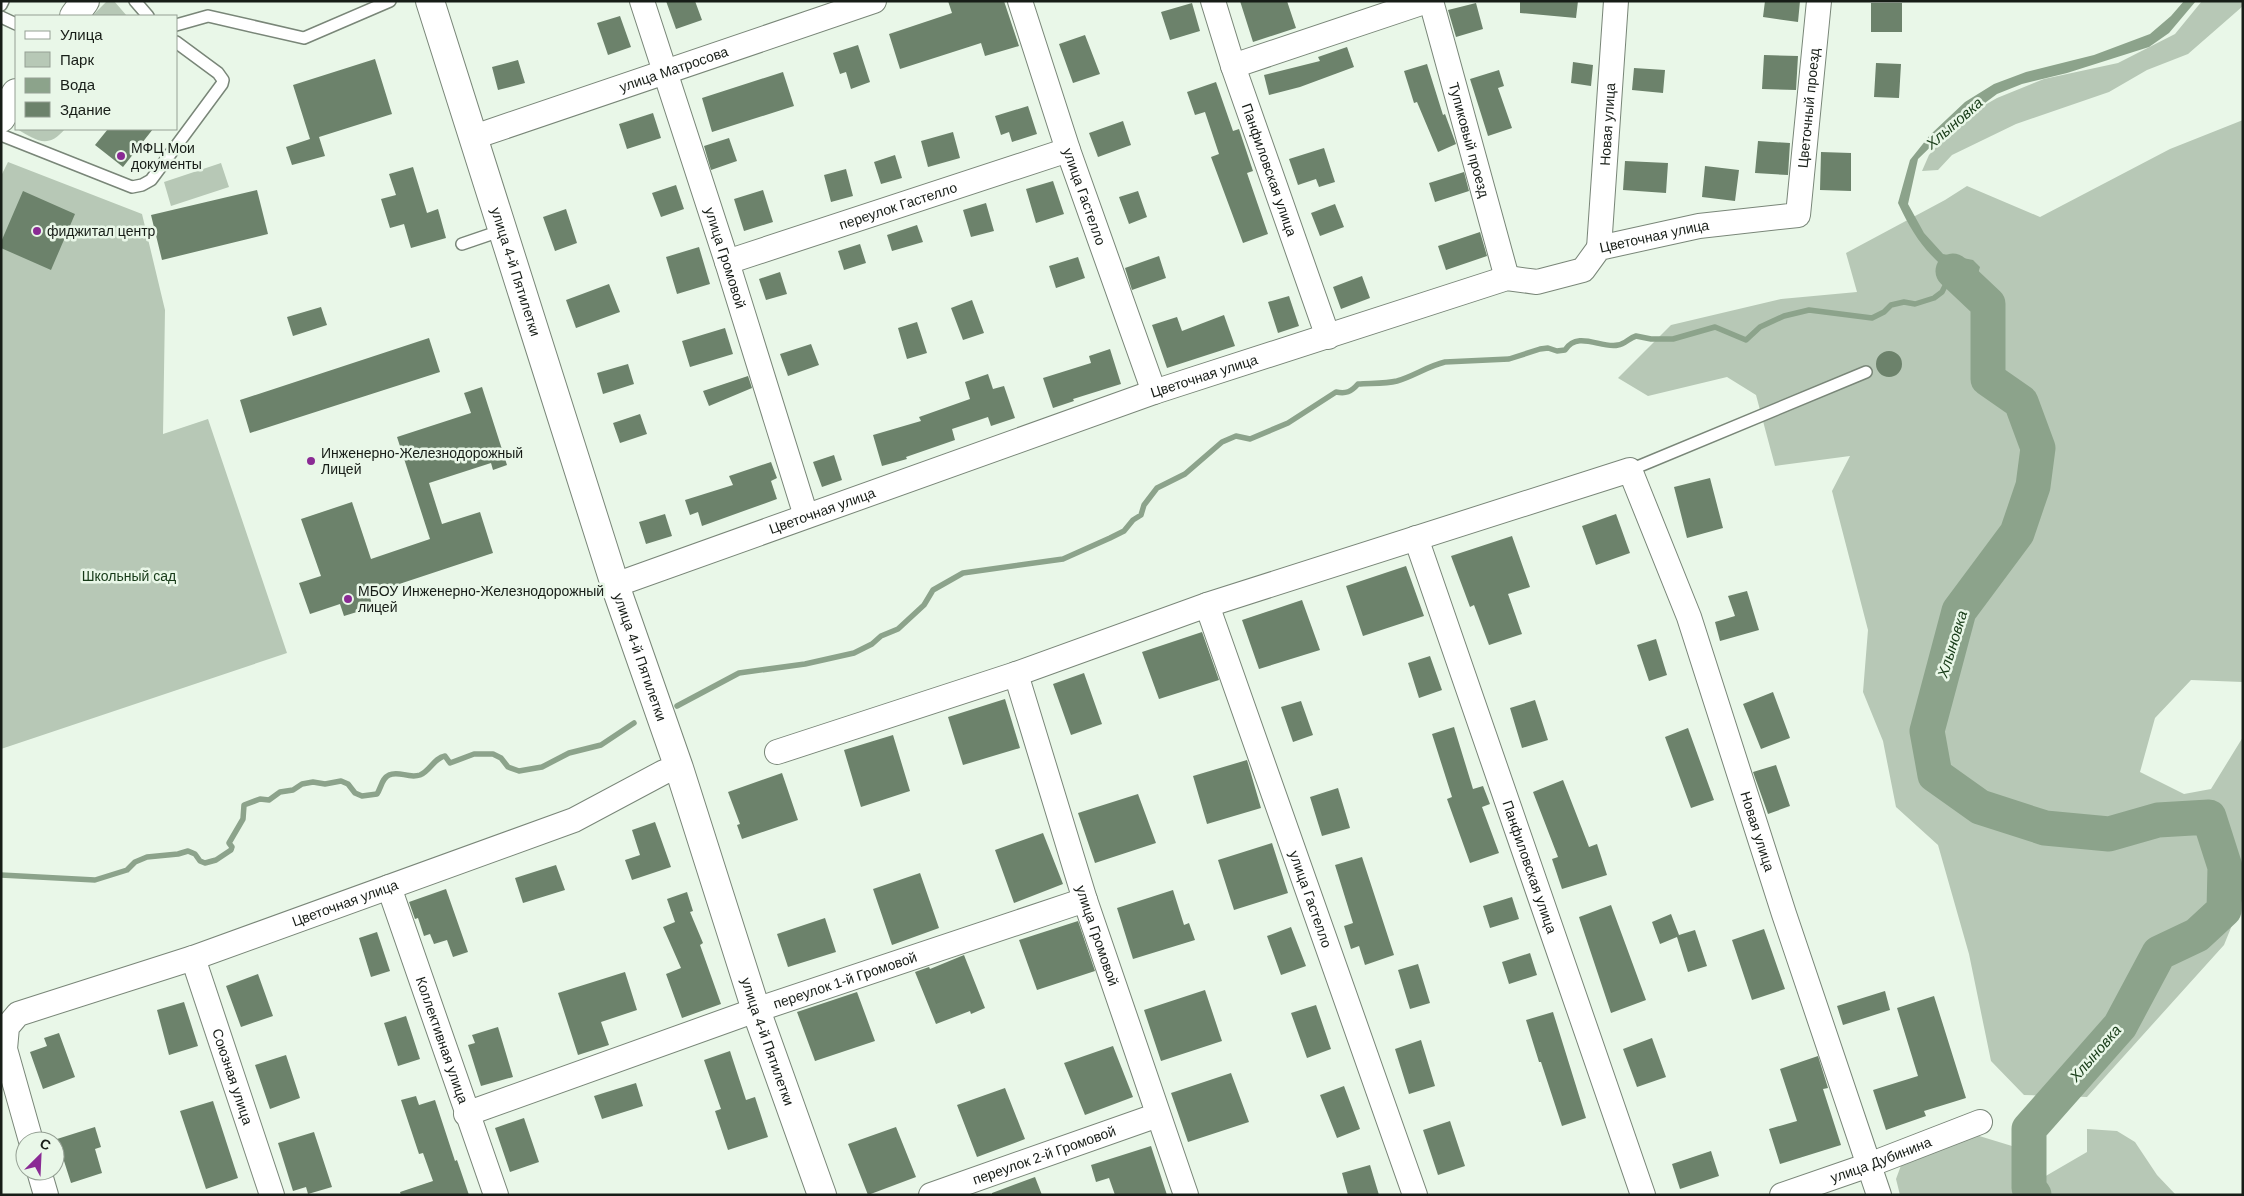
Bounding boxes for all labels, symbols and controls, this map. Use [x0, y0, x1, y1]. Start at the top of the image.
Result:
legend [15, 15, 178, 130]
text: Улица [60, 26, 103, 43]
street label: улица Матросова [617, 43, 730, 95]
street label: Цветочный проезд [1795, 47, 1822, 169]
text: Парк [60, 51, 94, 68]
text: Вода [60, 76, 96, 93]
street label: Тупиковый проезд [1446, 81, 1492, 199]
street label: Новая улица [1597, 82, 1618, 166]
water label: Хлыновка [1921, 94, 1986, 153]
text: Здание [60, 101, 111, 118]
street label: Панфиловская улица [1239, 101, 1300, 239]
place label: МФЦ Мои документы [131, 140, 202, 172]
street label: улица Гастелло [1060, 146, 1109, 247]
marker: МФЦ Мои документы [115, 150, 127, 162]
street label: переулок Гастелло [837, 179, 959, 233]
street label: улица 4-й Пятилетки [488, 205, 544, 338]
street label: улица Громовой [702, 205, 749, 310]
street label: Цветочная улица [1598, 217, 1710, 256]
place label: фиджитал центр [47, 223, 156, 239]
marker: фиджитал центр [31, 225, 43, 237]
street label: Цветочная улица [1148, 351, 1260, 401]
place label: Инженерно-Железнодорожный Лицей [321, 445, 523, 477]
marker: Инженерно-Железнодорожный Лицей [305, 455, 317, 467]
street label: Цветочная улица [767, 484, 878, 537]
park label: Школьный сад [82, 568, 176, 584]
place label: МБОУ Инженерно-Железнодорожный лицей [358, 583, 604, 615]
street label: улица 4-й Пятилетки [610, 591, 670, 723]
marker: МБОУ Инженерно-Железнодорожный лицей [342, 593, 354, 605]
water label: Хлыновка [1933, 608, 1970, 681]
street label: Новая улица [1737, 789, 1778, 874]
street label: Панфиловская улица [1499, 798, 1560, 936]
street label: улица Гастелло [1286, 849, 1335, 950]
street label: Цветочная улица [290, 876, 400, 930]
street label: улица Громовой [1073, 883, 1122, 988]
street label: переулок 1-й Громовой [771, 949, 919, 1012]
street label: Коллективная улица [413, 974, 472, 1106]
street label: улица 4-й Пятилетки [738, 976, 797, 1108]
water label: Хлыновка [2065, 1021, 2124, 1086]
street label: Союзная улица [209, 1026, 256, 1127]
street label: переулок 2-й Громовой [971, 1123, 1118, 1188]
north arrow [15, 1131, 65, 1181]
street label: улица Дубинина [1828, 1134, 1934, 1186]
text: С [37, 1135, 53, 1153]

